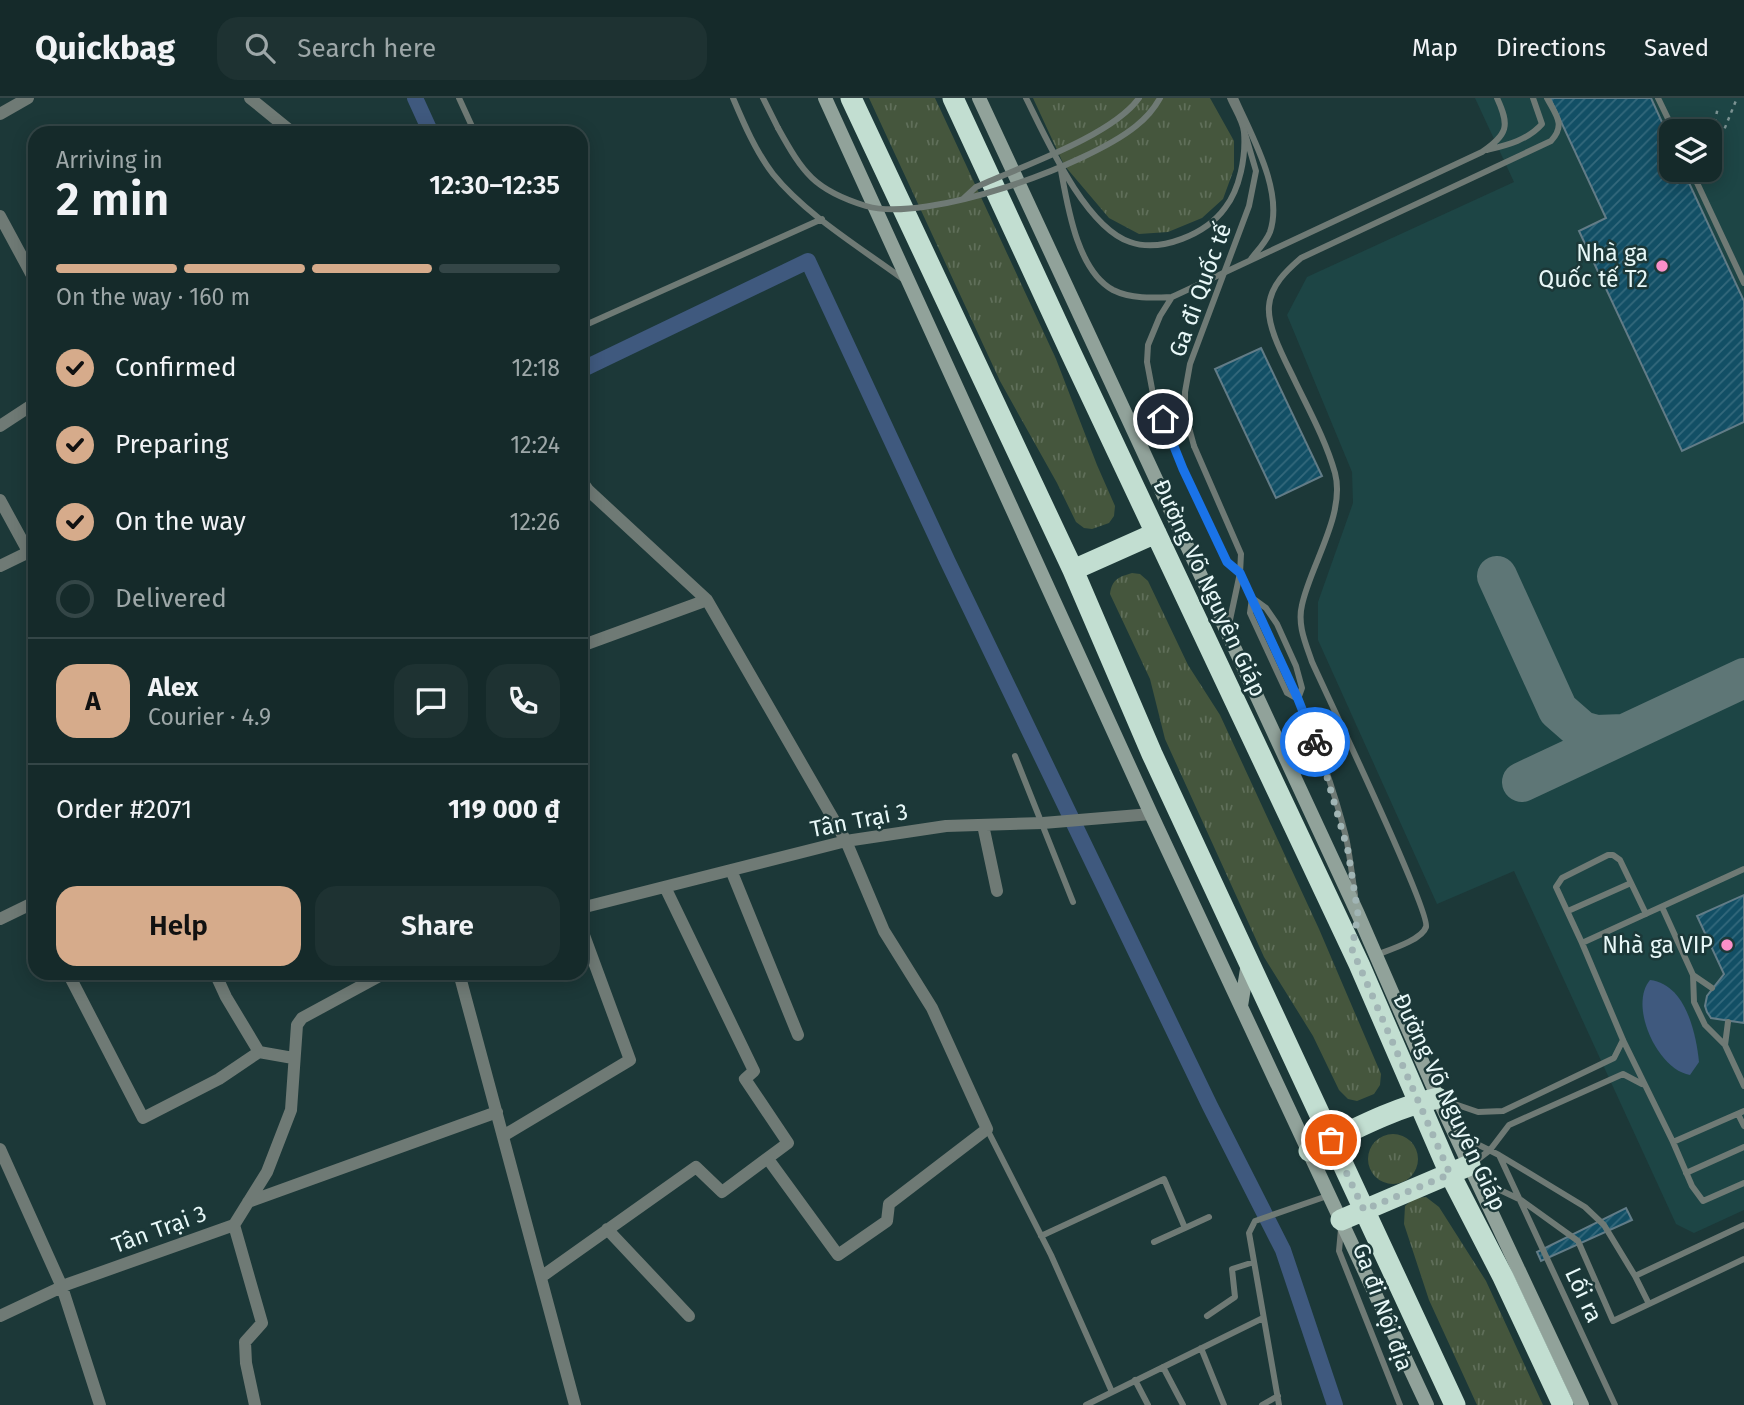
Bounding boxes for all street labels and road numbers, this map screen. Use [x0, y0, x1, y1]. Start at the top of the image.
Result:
street label: Ga đi Quốc tế [1163, 219, 1237, 361]
street label: Đường Võ Nguyên Giáp [1147, 475, 1273, 701]
street label: Tân Trại 3 [808, 797, 910, 843]
street label: Đường Võ Nguyên Giáp [1387, 989, 1513, 1215]
street label: Tân Trại 3 [108, 1199, 210, 1259]
street label: Ga đi Nội địa [1347, 1239, 1419, 1375]
street label: Lối ra [1559, 1263, 1609, 1327]

